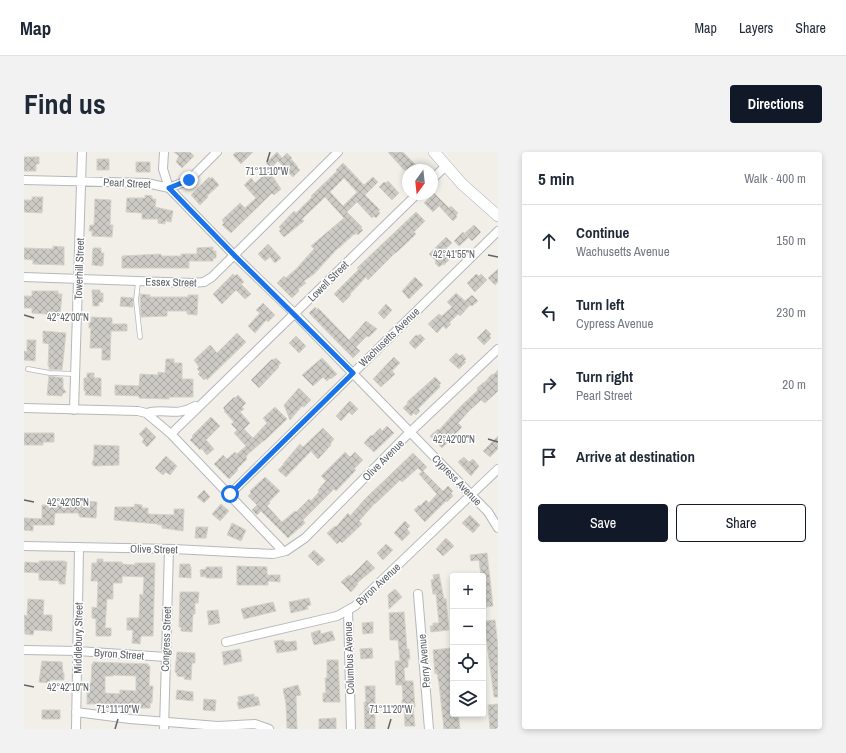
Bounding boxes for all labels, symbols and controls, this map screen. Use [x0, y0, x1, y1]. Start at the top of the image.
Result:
text: Map [20, 15, 51, 41]
text: Map [695, 19, 717, 37]
text: Layers [739, 19, 773, 37]
text: Share [795, 19, 826, 37]
text: Find us [24, 85, 106, 123]
button: Directions [730, 85, 822, 123]
north arrow [402, 164, 438, 200]
text: 71°11'10"W [246, 165, 289, 178]
text: 5 min [538, 167, 574, 190]
text: Walk · 400 m [744, 170, 806, 187]
route end [180, 171, 198, 189]
street label: Pearl Street [103, 175, 152, 191]
text: Continue [576, 222, 629, 243]
icon: ahead [538, 230, 560, 252]
text: 150 m [776, 232, 806, 249]
street label: Towerhill Street [71, 237, 87, 300]
text: Wachusetts Avenue [576, 243, 670, 260]
text: 42°41'55"N [433, 248, 475, 261]
street label: Lowell Street [305, 257, 352, 304]
street label: Essex Street [145, 275, 197, 289]
text: Turn left [576, 294, 624, 315]
icon: left [538, 302, 560, 324]
street label: Wachusetts Avenue [356, 304, 422, 370]
text: 230 m [776, 304, 806, 321]
text: 42°42'00"N [47, 311, 89, 324]
text: Cypress Avenue [576, 315, 653, 332]
text: Turn right [576, 366, 633, 387]
icon: right [538, 374, 560, 396]
text: 20 m [782, 376, 806, 393]
text: Pearl Street [576, 387, 632, 404]
text: 42°42'00"N [433, 433, 475, 446]
street label: Olive Avenue [359, 436, 407, 484]
icon: arrive [538, 446, 560, 468]
text: Arrive at destination [576, 446, 695, 467]
street label: Cypress Avenue [429, 452, 485, 508]
route start [221, 485, 239, 503]
text: 42°42'05"N [47, 496, 89, 509]
button: Save [538, 504, 668, 542]
button: Share [676, 504, 806, 542]
street label: Olive Street [130, 542, 178, 556]
street label: Byron Avenue [353, 560, 403, 608]
map controls [450, 573, 486, 717]
button: + [450, 573, 486, 609]
street label: Middlebury Street [70, 602, 86, 674]
street label: Congress Street [158, 606, 174, 672]
button: − [450, 609, 486, 645]
street label: Columbus Avenue [341, 621, 357, 695]
street label: Perry Avenue [415, 633, 433, 689]
street label: Byron Street [94, 645, 145, 663]
button: locate [450, 645, 486, 681]
text: 42°42'10"N [47, 681, 89, 694]
button: layers [450, 681, 486, 717]
text: 71°11'10"W [97, 703, 140, 716]
text: 71°11'20"W [370, 703, 413, 716]

